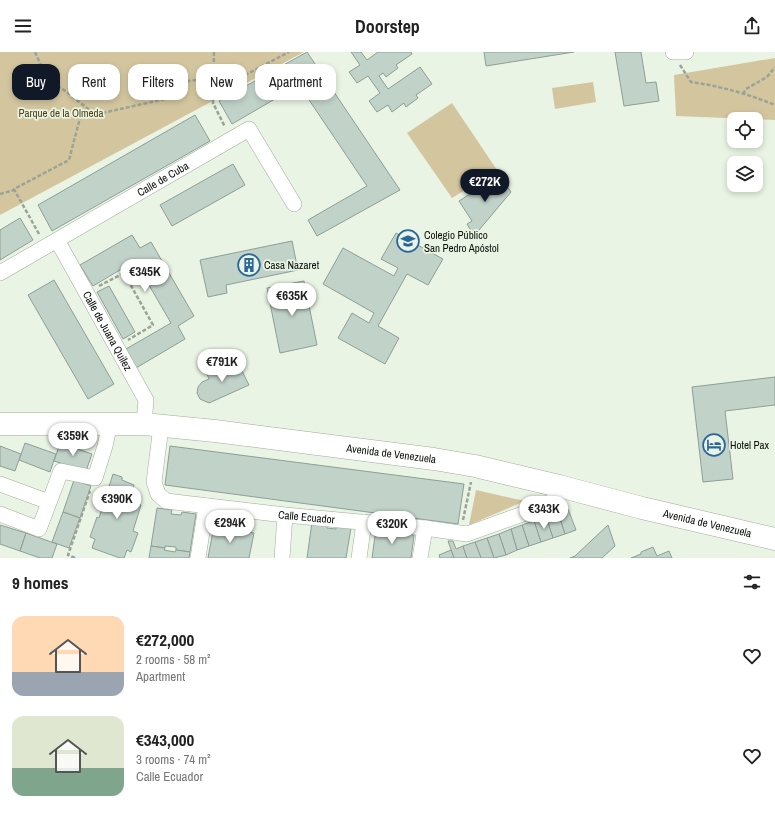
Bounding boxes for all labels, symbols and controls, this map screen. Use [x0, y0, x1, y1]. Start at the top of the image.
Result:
text: Doorstep [355, 14, 420, 39]
icon: menu [12, 15, 34, 37]
icon: share [741, 15, 763, 37]
chip: Buy [12, 64, 60, 100]
chip: Rent [68, 64, 120, 100]
chip: Filters [128, 64, 188, 100]
chip: New [196, 64, 247, 100]
chip: Apartment [255, 64, 336, 100]
park label: Parque de la Olmeda [18, 106, 104, 120]
map controls [727, 112, 763, 192]
button: locate [727, 112, 763, 148]
button: layers [727, 156, 763, 192]
street label: Calle de Cuba [134, 158, 191, 199]
pin: €272K [457, 169, 513, 203]
text: €272K [469, 173, 501, 190]
school or university icon: Colegio Público San Pedro Apóstol [395, 228, 421, 254]
place label: Colegio Público San Pedro Apóstol [424, 228, 499, 255]
building icon: Casa Nazaret [236, 252, 262, 278]
place label: Casa Nazaret [264, 258, 320, 272]
pin: €345K [117, 259, 173, 293]
text: €345K [129, 263, 161, 280]
pin: €635K [264, 283, 320, 317]
text: €635K [276, 287, 308, 304]
street label: Calle de Juana Quilez [80, 289, 136, 374]
pin: €791K [194, 349, 250, 383]
text: €791K [206, 353, 238, 370]
pin: €359K [45, 423, 101, 457]
text: €359K [57, 427, 89, 444]
hotel icon: Hotel Pax [701, 432, 727, 458]
place label: Hotel Pax [730, 438, 770, 452]
street label: Avenida de Venezuela [345, 441, 437, 466]
pin: €390K [89, 486, 145, 520]
text: €390K [101, 490, 133, 507]
pin: €343K [516, 496, 572, 530]
text: €343K [528, 500, 560, 517]
street label: Avenida de Venezuela [661, 506, 753, 540]
street label: Calle Ecuador [277, 507, 335, 527]
pin: €294K [202, 510, 258, 544]
pin: €320K [364, 511, 420, 545]
text: €294K [214, 514, 246, 531]
text: €320K [376, 515, 408, 532]
text: 9 homes [12, 571, 69, 594]
icon: filters [741, 571, 763, 593]
text: €272,000 [136, 628, 194, 651]
icon: home [44, 632, 92, 680]
icon: heart [741, 645, 763, 667]
text: 2 rooms · 58 m² [136, 651, 211, 668]
text: Apartment [136, 668, 185, 685]
text: €343,000 [136, 728, 194, 751]
icon: home [44, 732, 92, 780]
icon: heart [741, 745, 763, 767]
text: 3 rooms · 74 m² [136, 751, 211, 768]
text: Calle Ecuador [136, 768, 203, 785]

